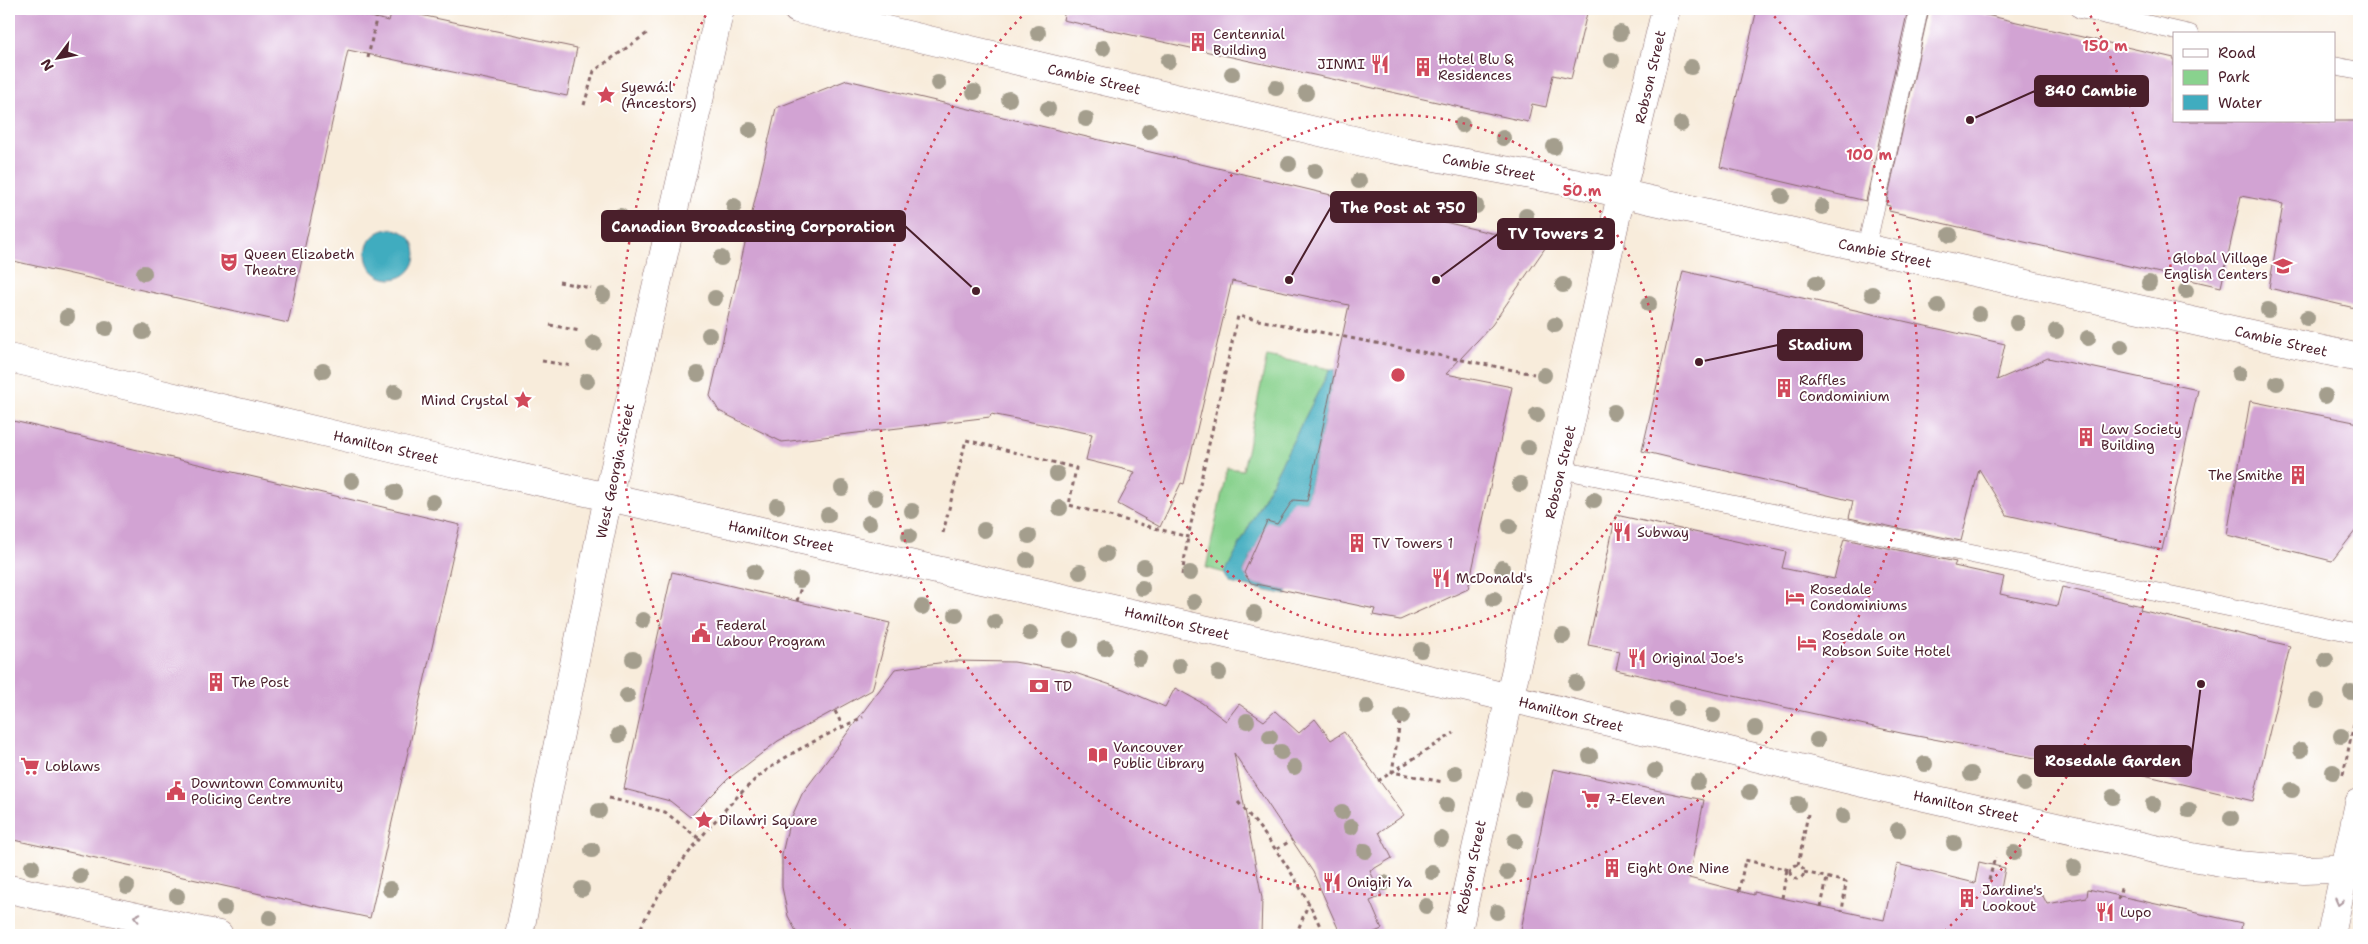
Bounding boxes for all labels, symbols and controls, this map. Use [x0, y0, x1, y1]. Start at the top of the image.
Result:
place label: Centennial Building [1213, 25, 1285, 59]
street label: Robson Street [1630, 28, 1670, 126]
building icon: Centennial Building [1187, 31, 1209, 53]
north arrow [32, 32, 82, 82]
legend [2173, 32, 2336, 122]
text: 150 m [2082, 36, 2128, 56]
text: Road [2218, 43, 2256, 63]
place label: Hotel Blu & Residences [1438, 50, 1513, 84]
restaurant icon: JINMI [1369, 53, 1391, 75]
text: N [36, 55, 58, 74]
place label: JINMI [1317, 55, 1365, 73]
building icon: Hotel Blu & Residences [1412, 56, 1434, 78]
street label: Cambie Street [1046, 60, 1142, 98]
text: Park [2218, 67, 2250, 87]
callout: 840 Cambie [2035, 76, 2148, 106]
place label: Syewá:l (Ancestors) [621, 78, 697, 112]
text: 840 Cambie [2045, 81, 2137, 101]
place icon: Syewá:l (Ancestors) [595, 84, 617, 106]
text: Water [2218, 93, 2262, 113]
text: 100 m [1846, 145, 1892, 165]
street label: Cambie Street [1441, 149, 1537, 185]
text: 50 m [1563, 181, 1602, 201]
callout: The Post at 750 [1331, 192, 1476, 222]
text: The Post at 750 [1341, 198, 1465, 218]
callout: Canadian Broadcasting Corporation [602, 211, 905, 241]
text: Canadian Broadcasting Corporation [611, 217, 895, 237]
callout: TV Towers 2 [1498, 219, 1614, 249]
text: TV Towers 2 [1508, 224, 1605, 244]
street label: Cambie Street [1837, 234, 1933, 272]
place label: Queen Elizabeth Theatre [244, 245, 355, 279]
place label: Global Village English Centers [2164, 249, 2268, 283]
theatre icon: Queen Elizabeth Theatre [218, 251, 240, 273]
school or university icon: Global Village English Centers [2272, 255, 2294, 277]
street label: Cambie Street [2233, 322, 2329, 360]
callout: Stadium [1778, 330, 1862, 360]
text: Stadium [1788, 335, 1852, 355]
centre of rings [1389, 366, 1407, 384]
place label: Raffles Condominium [1799, 371, 1890, 405]
building icon: Raffles Condominium [1773, 377, 1795, 399]
place icon: Mind Crystal [512, 389, 534, 411]
place label: Mind Crystal [421, 391, 509, 409]
street label: West Georgia Street [592, 402, 638, 540]
place label: Law Society Building [2101, 420, 2182, 454]
street label: Robson Street [1540, 423, 1580, 521]
street label: Hamilton Street [332, 426, 440, 468]
building icon: Law Society Building [2075, 426, 2097, 448]
building icon: The Smithe [2287, 464, 2309, 486]
place label: The Smithe [2208, 466, 2283, 484]
street label: Hamilton Street [727, 516, 835, 556]
restaurant icon: Subway [1611, 521, 1633, 543]
place label: Subway [1637, 523, 1689, 541]
building icon: TV Towers 1 [1346, 532, 1368, 554]
place label: TV Towers 1 [1372, 534, 1453, 552]
restaurant icon: McDonald's [1430, 567, 1452, 589]
place label: McDonald's [1456, 569, 1533, 587]
place label: Rosedale Condominiums [1810, 580, 1907, 614]
hotel icon: Rosedale Condominiums [1784, 586, 1806, 608]
street label: Hamilton Street [1123, 602, 1231, 644]
place label: Federal Labour Program [716, 616, 825, 650]
public building icon: Federal Labour Program [690, 622, 712, 644]
place label: Rosedale on Robson Suite Hotel [1822, 626, 1951, 660]
hotel icon: Rosedale on Robson Suite Hotel [1796, 632, 1818, 654]
restaurant icon: Original Joe's [1626, 647, 1648, 669]
place label: Original Joe's [1652, 649, 1744, 667]
building icon: The Post [205, 671, 227, 693]
place label: The Post [231, 673, 289, 691]
bank icon: TD [1028, 675, 1050, 697]
place label: TD [1054, 677, 1072, 695]
street label: Hamilton Street [1517, 692, 1625, 736]
place label: Vancouver Public Library [1113, 738, 1205, 772]
library icon: Vancouver Public Library [1087, 744, 1109, 766]
callout: Rosedale Garden [2035, 746, 2191, 776]
text: Rosedale Garden [2045, 751, 2181, 771]
supermarket icon: Loblaws [19, 755, 41, 777]
place label: Loblaws [45, 757, 100, 775]
place label: Downtown Community Policing Centre [191, 774, 343, 808]
public building icon: Downtown Community Policing Centre [165, 780, 187, 802]
street label: Hamilton Street [1912, 786, 2020, 826]
supermarket icon: 7-Eleven [1580, 788, 1602, 810]
place label: 7-Eleven [1606, 790, 1665, 808]
place icon: Dilawri Square [693, 809, 715, 831]
place label: Dilawri Square [719, 811, 818, 829]
street label: Robson Street [1452, 818, 1490, 916]
building icon: Eight One Nine [1601, 857, 1623, 879]
place label: Eight One Nine [1627, 859, 1730, 877]
restaurant icon: Onigiri Ya [1321, 871, 1343, 893]
place label: Onigiri Ya [1347, 873, 1412, 891]
place label: Jardine's Lookout [1982, 881, 2043, 915]
building icon: Jardine's Lookout [1956, 887, 1978, 909]
one-way arrow [2334, 897, 2344, 905]
restaurant icon: Lupo [2094, 901, 2116, 923]
place label: Lupo [2120, 903, 2152, 921]
one-way arrow [133, 912, 142, 923]

